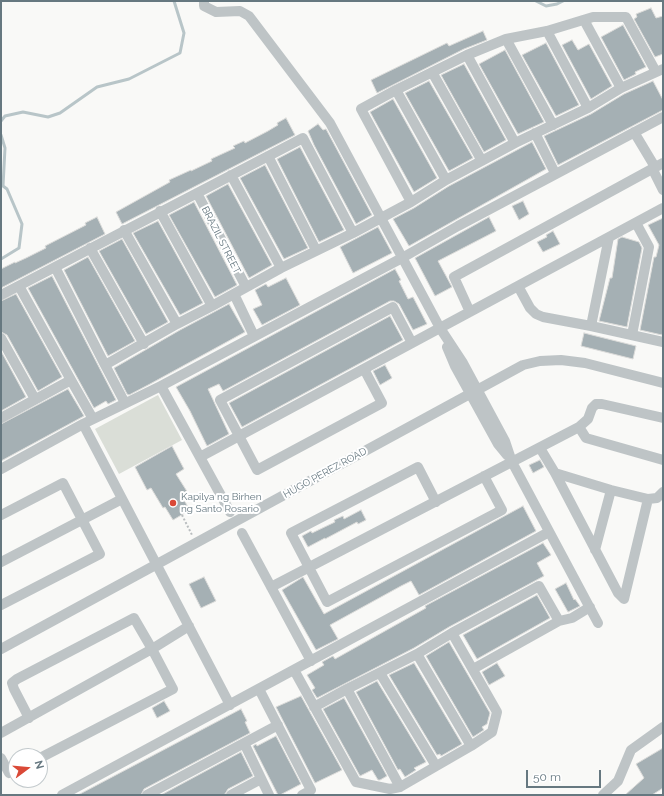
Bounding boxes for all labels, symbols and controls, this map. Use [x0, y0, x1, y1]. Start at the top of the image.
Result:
street label: BRAZIL STREET [199, 204, 243, 276]
street label: HUGO PEREZ ROAD [281, 445, 369, 501]
place label: Kapilya ng Birhen ng Santo Rosario [181, 491, 262, 514]
marker: Kapilya ng Birhen ng Santo Rosario [168, 498, 178, 508]
north arrow [8, 748, 48, 788]
text: N [32, 759, 46, 771]
scale bar [528, 762, 603, 788]
text: 50 m [533, 770, 561, 784]

